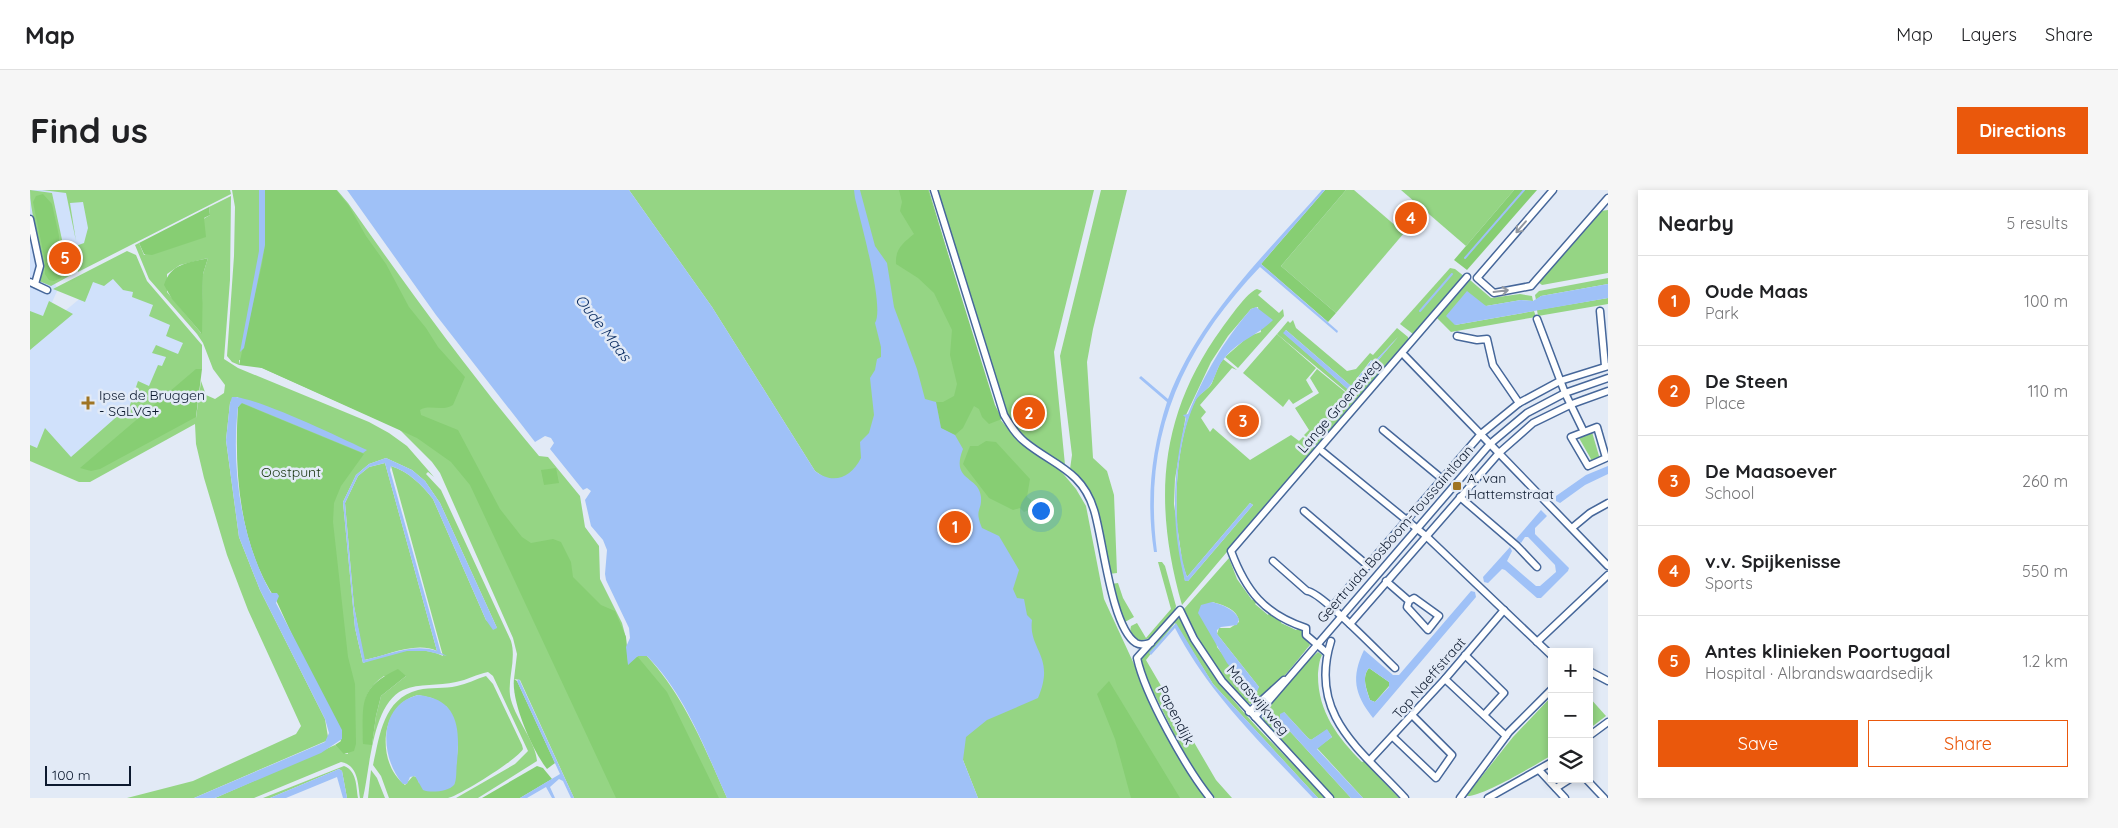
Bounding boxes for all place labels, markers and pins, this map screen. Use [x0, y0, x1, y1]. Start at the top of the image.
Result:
pin: 4 [1395, 199, 1427, 237]
pin: 5 [49, 239, 81, 277]
place label: Ipse de Bruggen - SGLVG+ [99, 386, 205, 420]
pin: 2 [1013, 394, 1045, 432]
marker: Ipse de Bruggen - SGLVG+ [81, 396, 95, 410]
pin: 3 [1227, 402, 1259, 440]
place label: A. van Hattemstraat [1467, 469, 1554, 503]
marker: A. van Hattemstraat [1451, 480, 1463, 492]
pin: 1 [939, 508, 971, 546]

